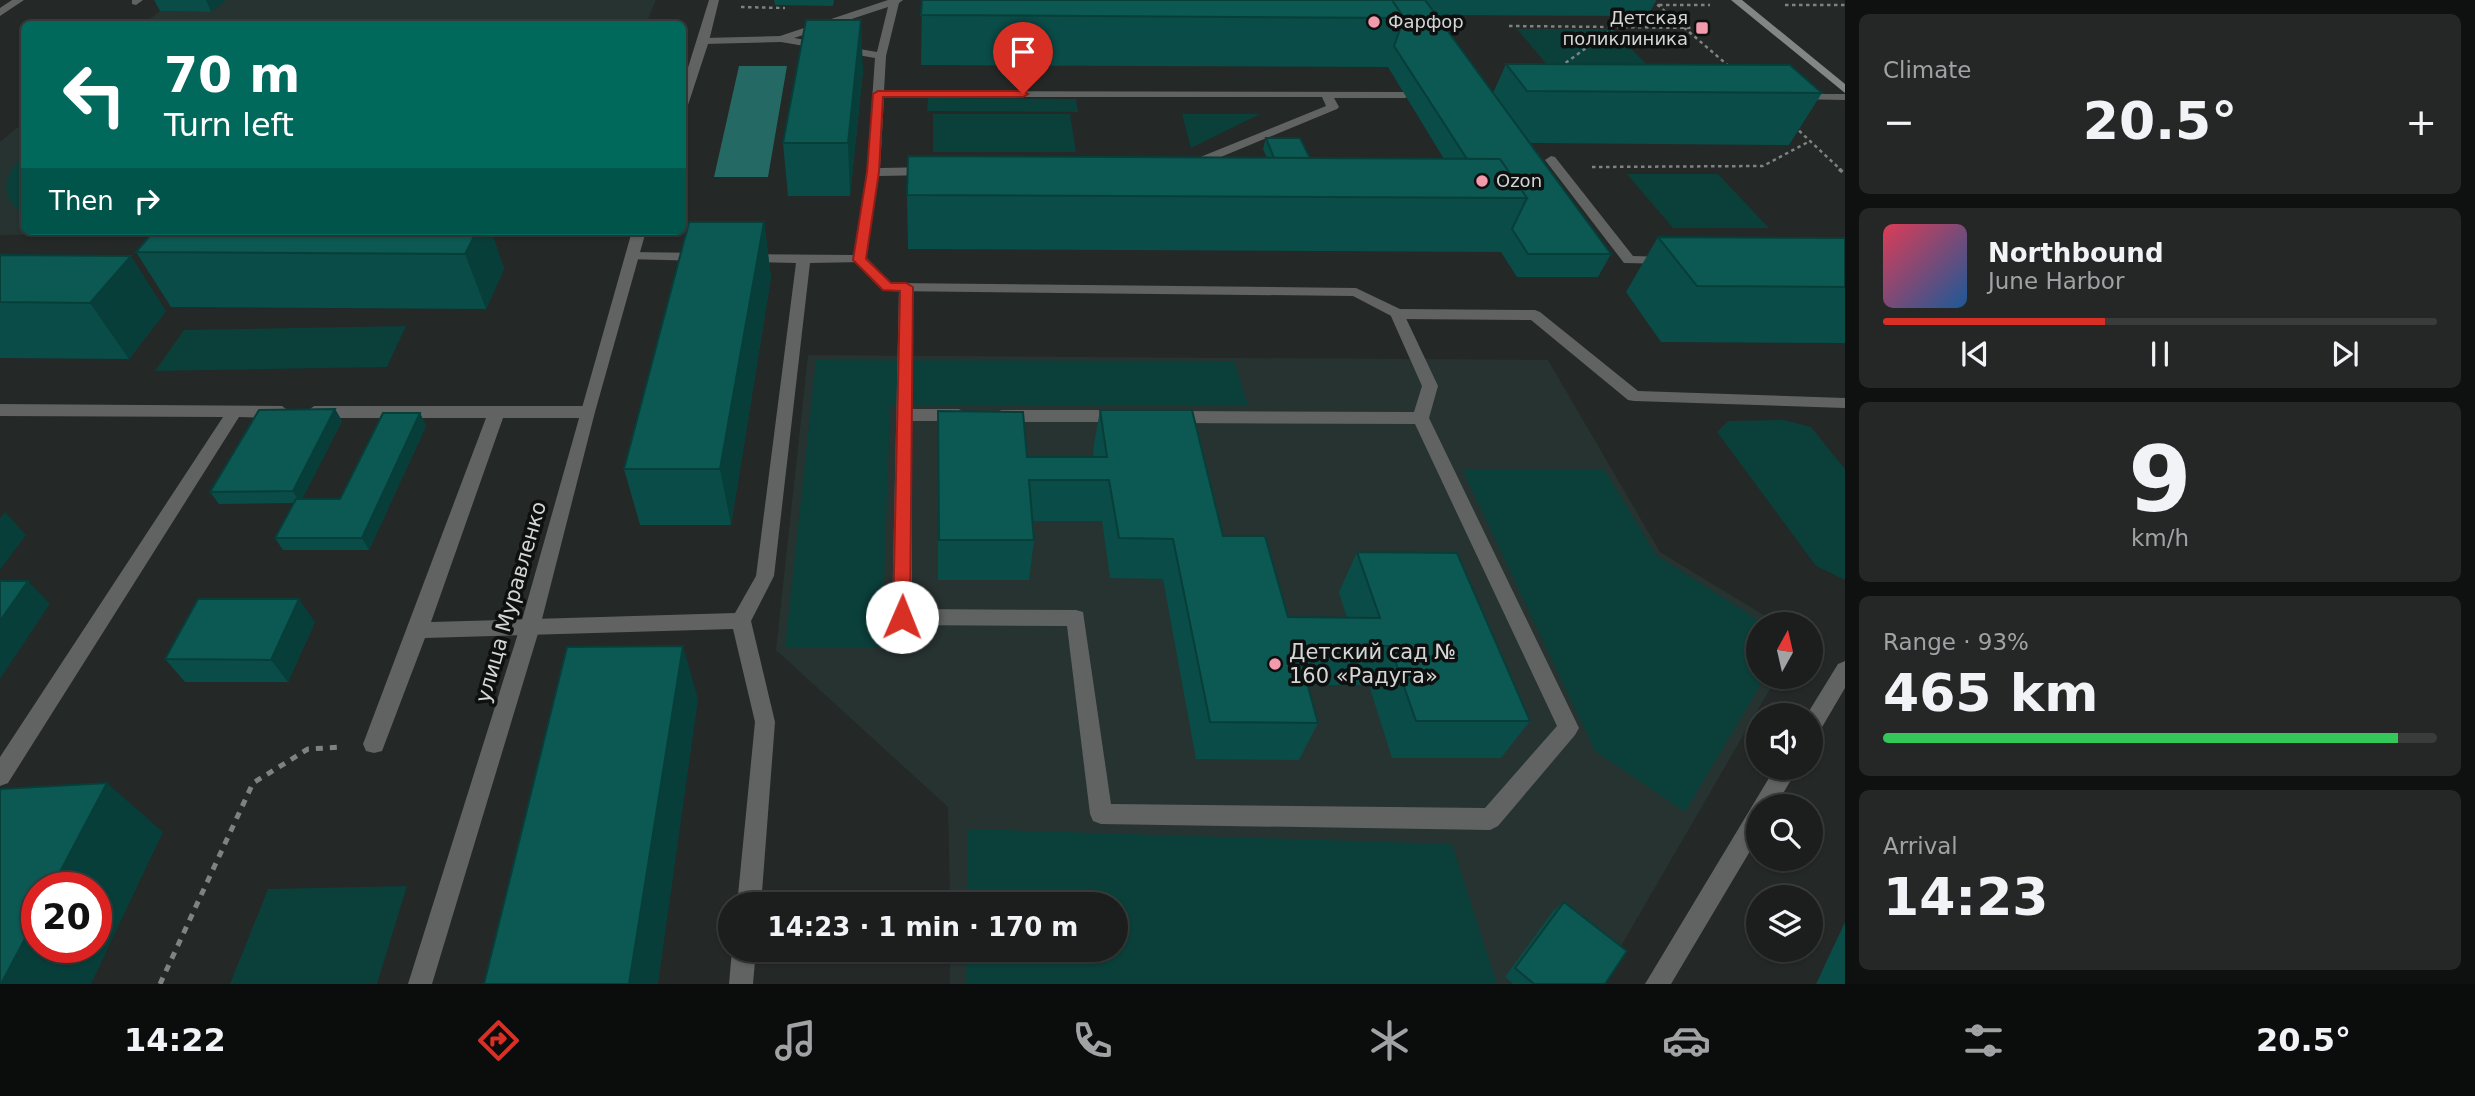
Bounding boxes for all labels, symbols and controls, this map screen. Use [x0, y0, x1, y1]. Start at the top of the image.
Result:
place label: Детская поликлиника [1563, 7, 1688, 49]
place label: Фарфор [1388, 11, 1464, 32]
marker: Фарфор [1366, 14, 1382, 30]
marker: Детская поликлиника [1694, 20, 1710, 36]
pin [993, 22, 1053, 94]
icon: arrive [1004, 33, 1042, 71]
text: 70 m [164, 47, 300, 104]
icon: left [49, 49, 140, 140]
text: Climate [1883, 57, 1972, 83]
text: 20.5° [2083, 91, 2237, 151]
text: − [1883, 100, 1915, 144]
text: + [2405, 100, 2437, 144]
text: Turn left [164, 106, 294, 144]
place label: Ozon [1496, 170, 1542, 191]
marker: Ozon [1474, 173, 1490, 189]
icon: right [128, 182, 166, 220]
text: Then [49, 186, 114, 216]
text: Northbound [1988, 238, 2164, 268]
text: June Harbor [1988, 268, 2124, 294]
icon: previous [1956, 335, 1994, 373]
icon: pause [2141, 335, 2179, 373]
icon: next [2326, 335, 2364, 373]
text: 9 [2128, 427, 2192, 532]
street label: улица Муравленко [471, 499, 551, 705]
text: km/h [2131, 525, 2189, 551]
position arrow [865, 580, 939, 654]
north arrow [1746, 612, 1824, 690]
map controls [1746, 612, 1823, 962]
text: Range · 93% [1883, 629, 2029, 655]
place label: Детский сад № 160 «Радуга» [1289, 640, 1456, 688]
marker: Детский сад № 160 «Радуга» [1267, 656, 1283, 672]
text: 465 km [1883, 663, 2098, 723]
button: sound [1746, 703, 1823, 780]
button: search [1746, 794, 1823, 871]
text: Arrival [1883, 833, 1958, 859]
text: 14:23 [1883, 867, 2049, 927]
speed limit sign: 20 [21, 872, 112, 963]
button: layers [1746, 885, 1823, 962]
text: 14:23 · 1 min · 170 m [768, 912, 1078, 942]
icon: directions [474, 1016, 523, 1065]
icon: music [771, 1016, 820, 1065]
icon: phone [1068, 1016, 1117, 1065]
icon: climate [1365, 1016, 1414, 1065]
icon: car [1662, 1016, 1711, 1065]
icon: filters [1959, 1016, 2008, 1065]
text: 14:22 [124, 1021, 226, 1059]
text: 20.5° [2256, 1021, 2351, 1059]

